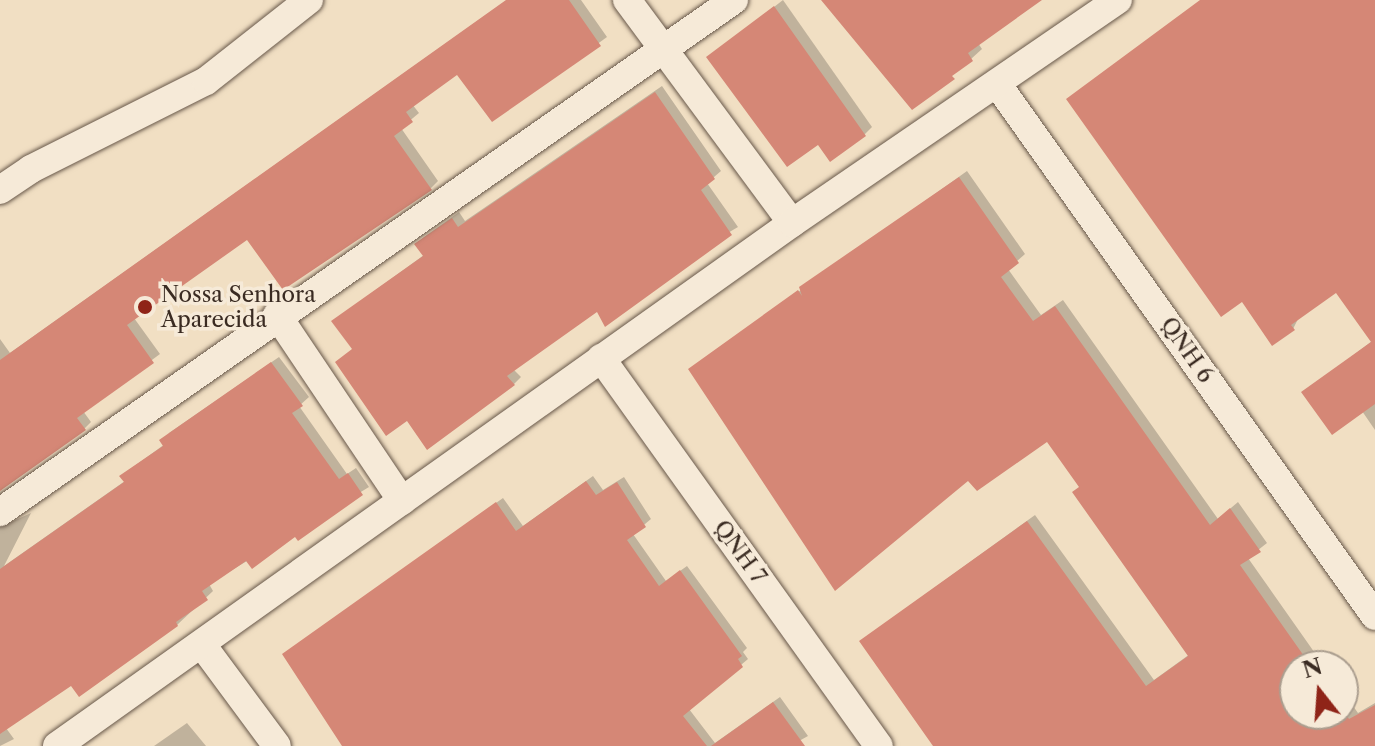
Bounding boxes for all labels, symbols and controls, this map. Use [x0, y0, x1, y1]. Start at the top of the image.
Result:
place label: Nossa Senhora Aparecida [161, 281, 316, 332]
marker: Nossa Senhora Aparecida [136, 298, 154, 316]
street label: QNH 6 [1155, 312, 1219, 388]
street label: QNH 7 [708, 515, 772, 589]
north arrow [1279, 650, 1359, 730]
text: N [1299, 653, 1326, 684]

